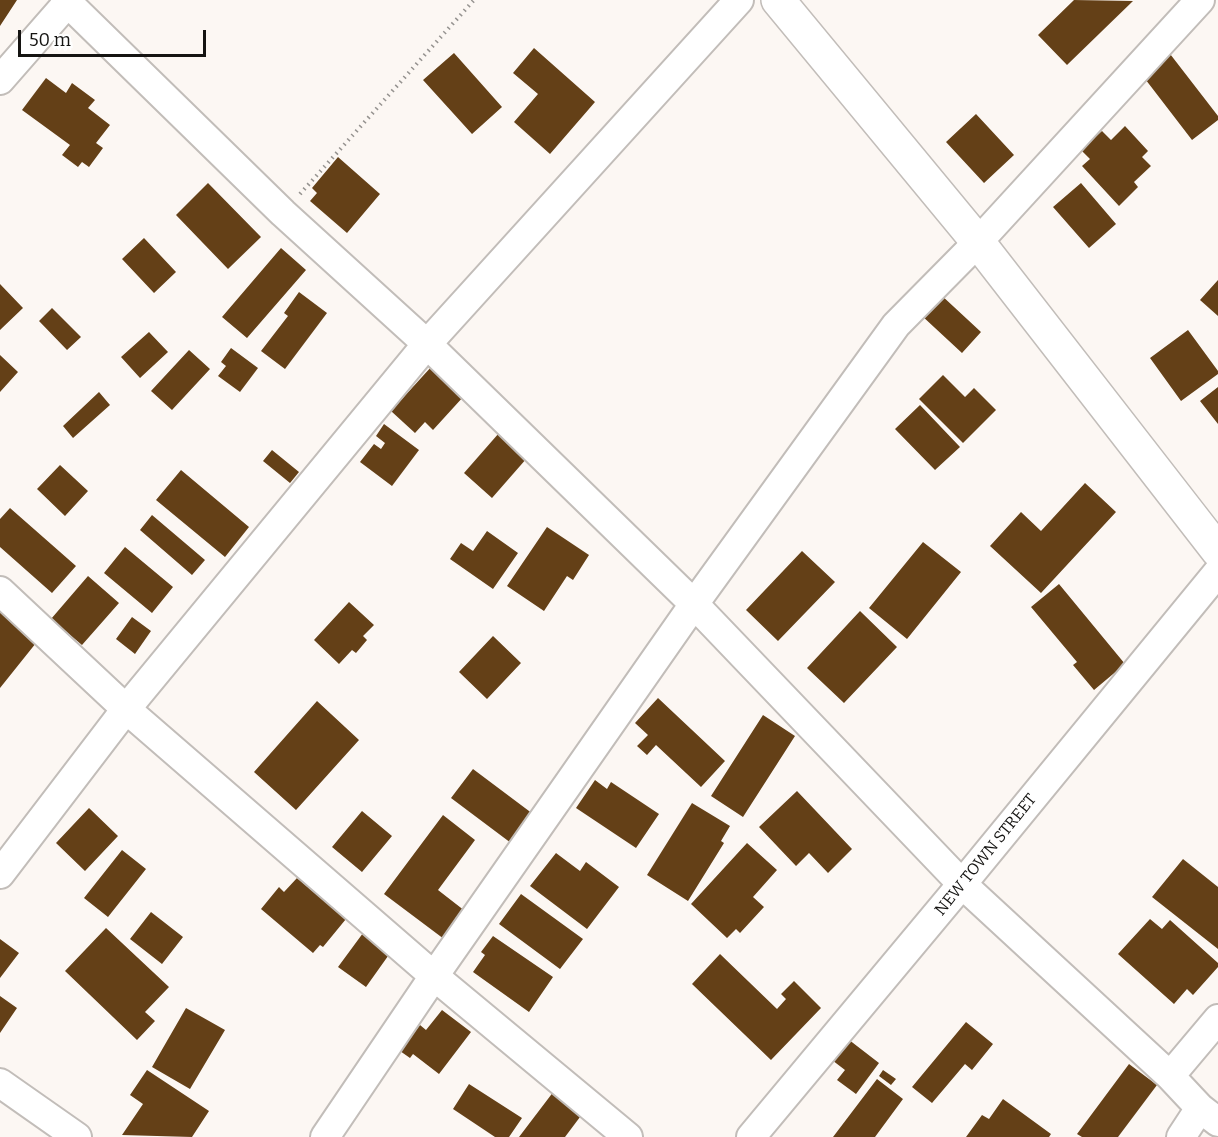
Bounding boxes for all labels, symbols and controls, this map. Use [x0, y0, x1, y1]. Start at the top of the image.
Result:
scale bar [21, 18, 208, 56]
text: 50 m [29, 29, 71, 51]
street label: NEW TOWN STREET [931, 790, 1041, 920]

